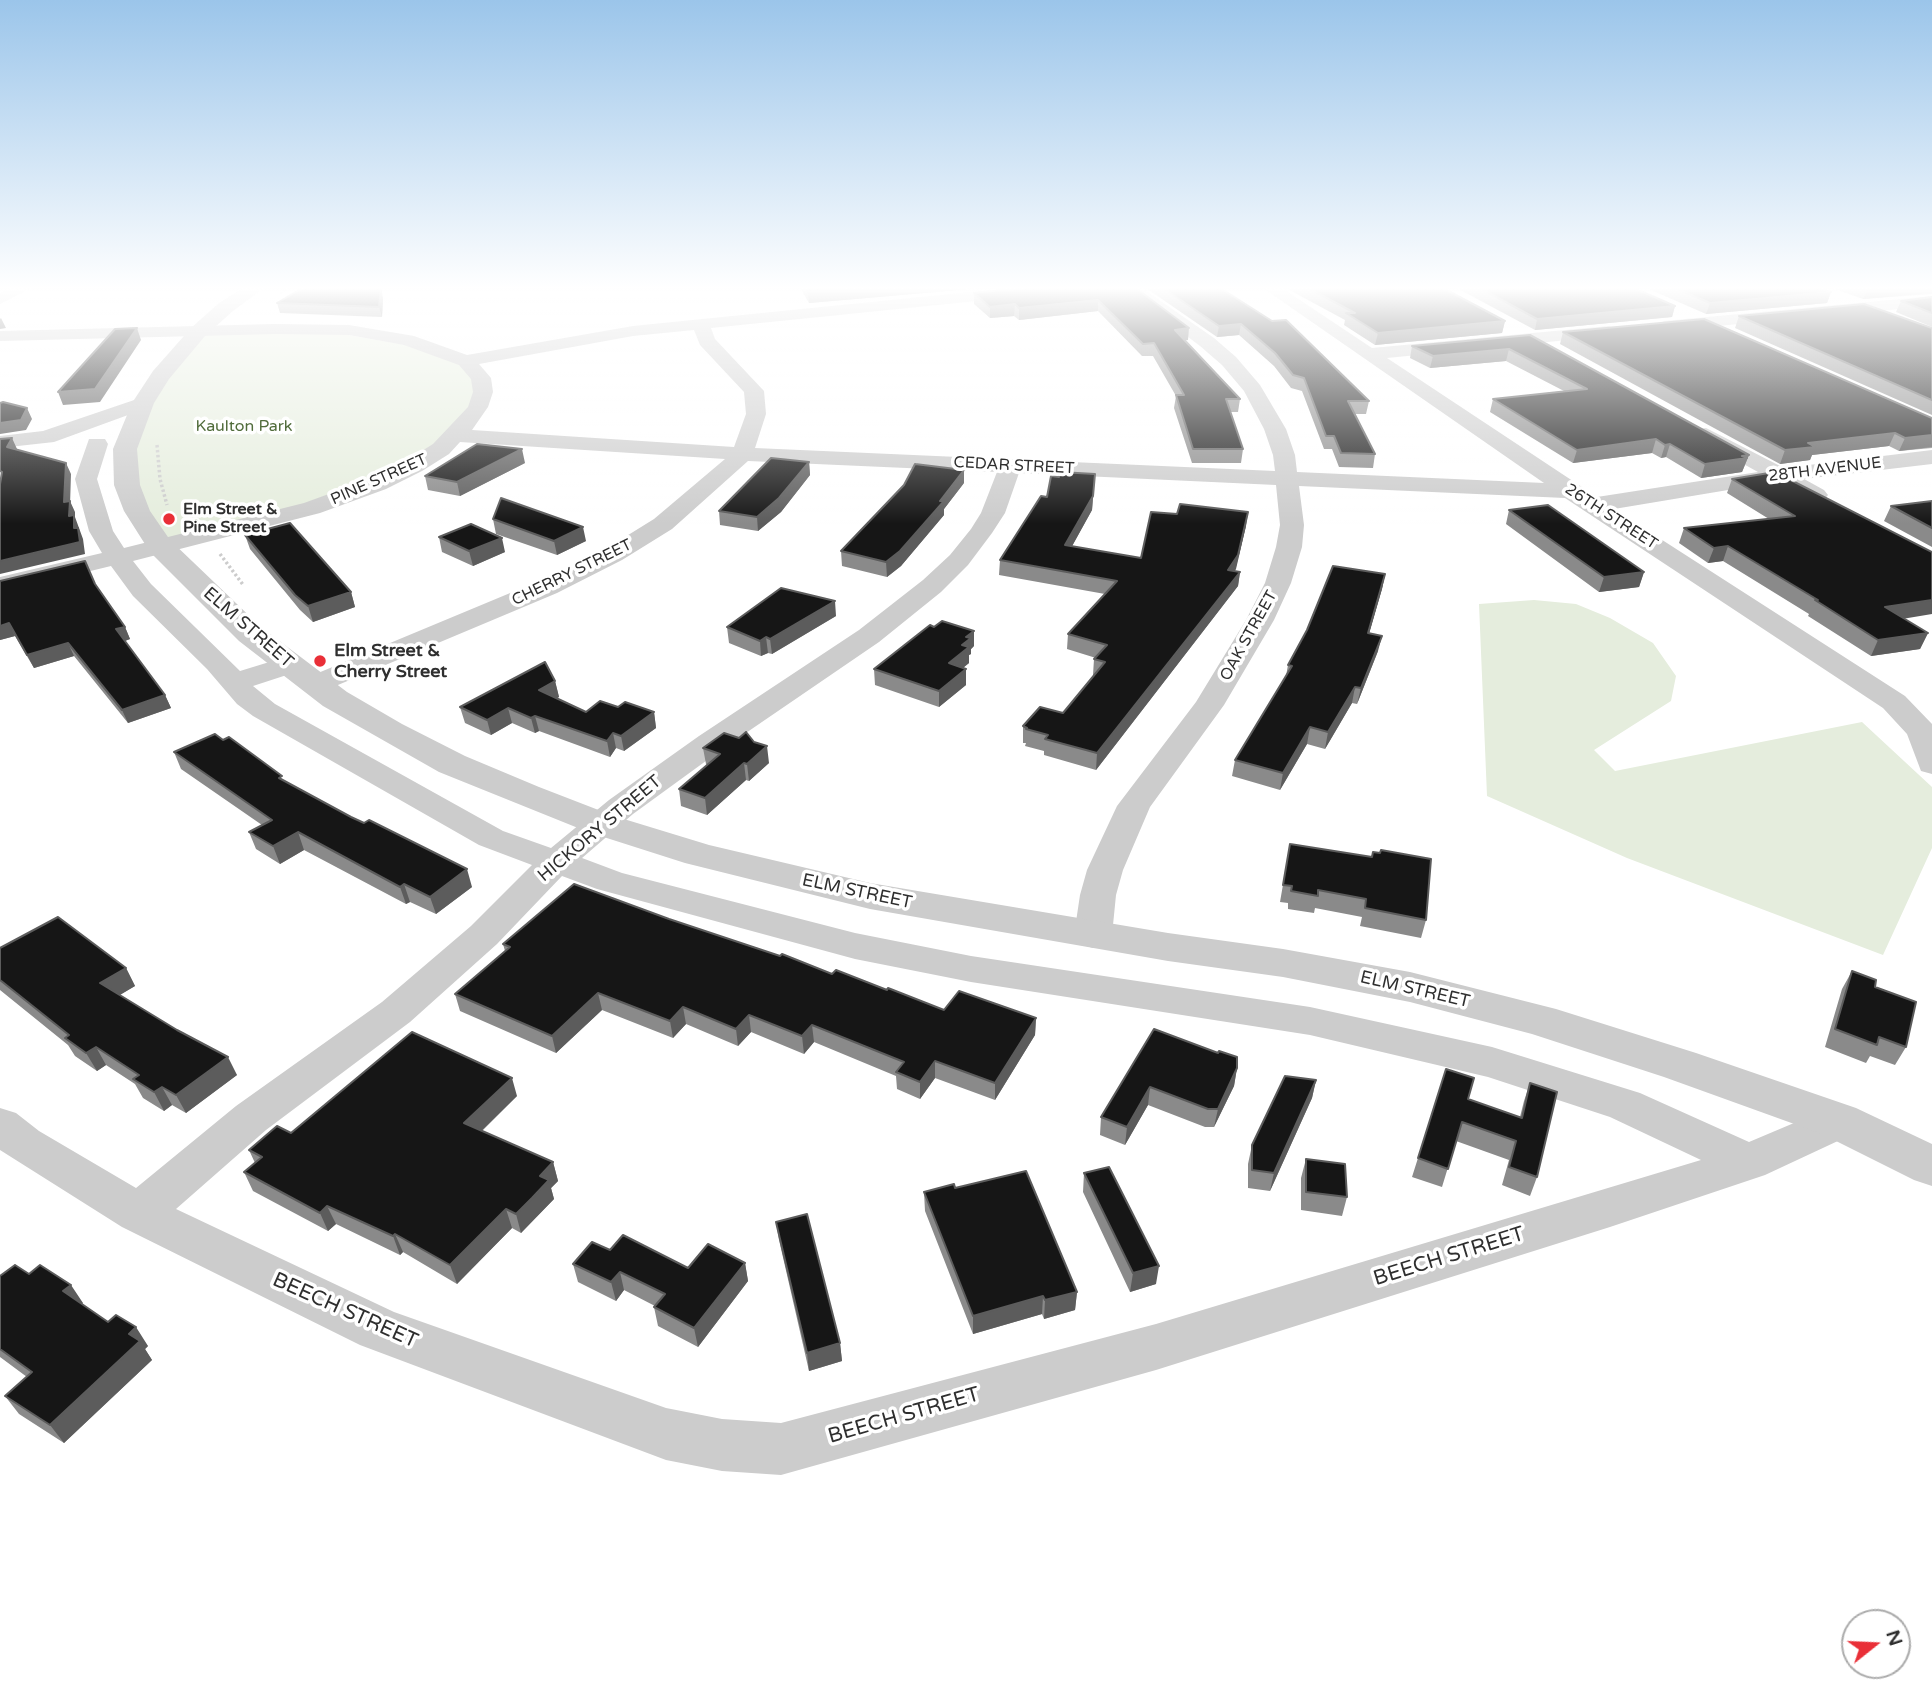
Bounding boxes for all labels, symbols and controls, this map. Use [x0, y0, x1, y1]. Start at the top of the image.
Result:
park label: Kaulton Park [195, 417, 293, 437]
street label: PINE STREET [328, 450, 430, 510]
street label: CEDAR STREET [953, 453, 1075, 479]
street label: 28TH AVENUE [1767, 454, 1883, 486]
street label: 26TH STREET [1561, 480, 1661, 554]
place label: Elm Street & Pine Street [183, 500, 278, 538]
marker: Elm Street & Pine Street [161, 511, 177, 527]
street label: CHERRY STREET [509, 536, 635, 610]
street label: ELM STREET [199, 583, 297, 673]
street label: OAK STREET [1216, 588, 1282, 684]
place label: Elm Street & Cherry Street [334, 640, 447, 682]
marker: Elm Street & Cherry Street [312, 653, 328, 669]
street label: HICKORY STREET [534, 771, 666, 887]
street label: ELM STREET [800, 870, 914, 914]
street label: ELM STREET [1358, 967, 1472, 1013]
street label: BEECH STREET [1370, 1222, 1528, 1292]
street label: BEECH STREET [268, 1268, 422, 1354]
street label: BEECH STREET [825, 1382, 983, 1450]
north arrow [1841, 1609, 1911, 1679]
text: N [1881, 1627, 1907, 1649]

